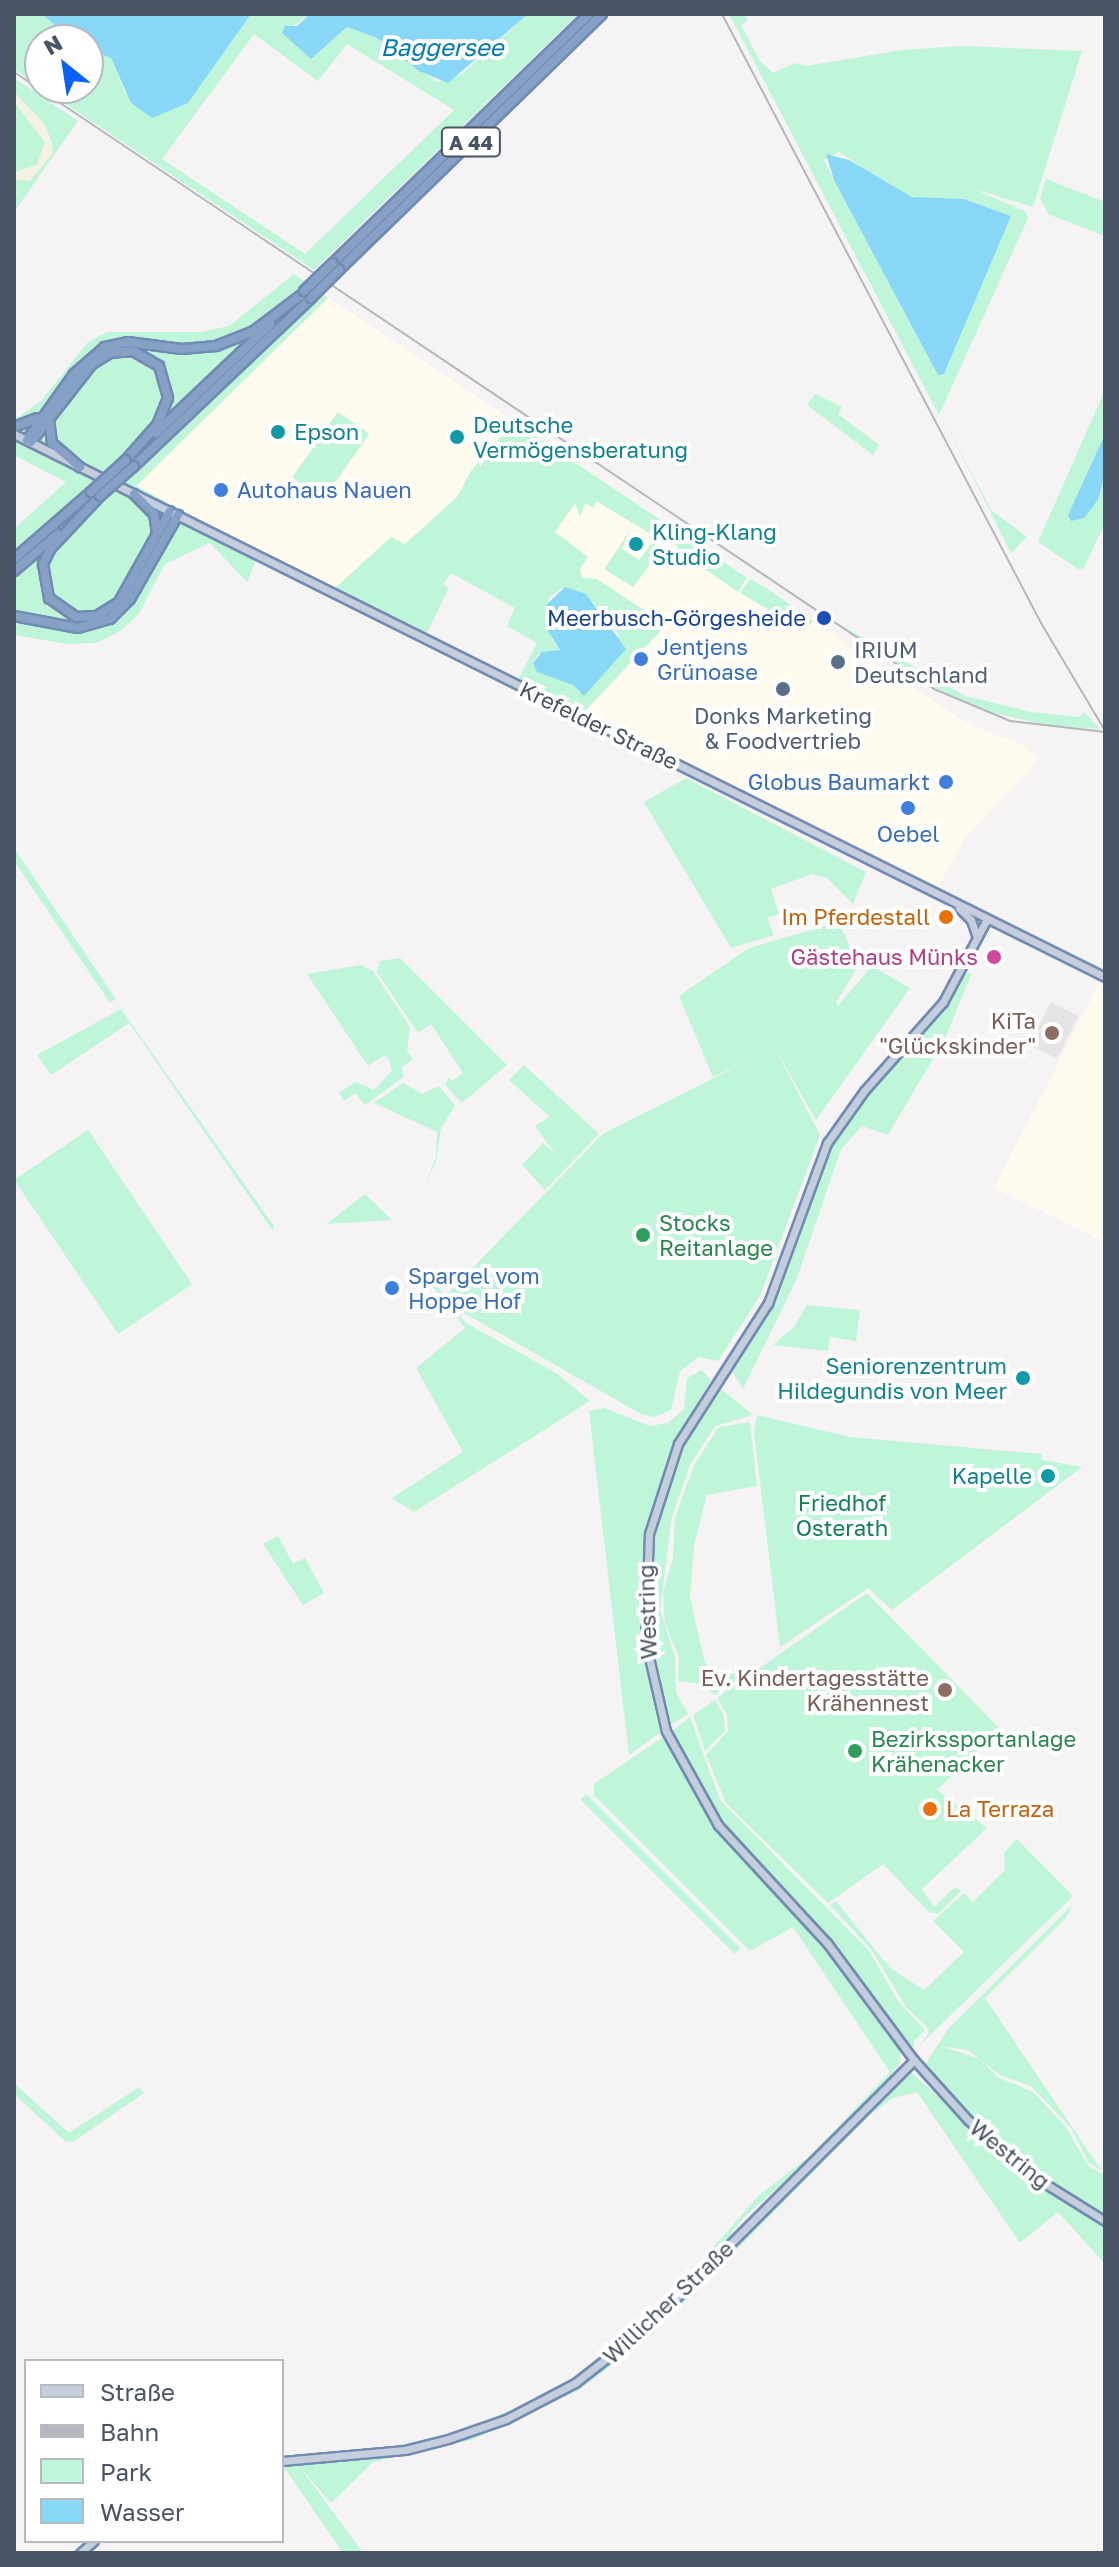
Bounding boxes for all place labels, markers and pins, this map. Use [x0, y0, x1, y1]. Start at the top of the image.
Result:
place label: Deutsche Vermögensberatung [473, 411, 688, 462]
place label: Epson [294, 419, 359, 445]
marker: Epson [269, 423, 287, 441]
marker: Deutsche Vermögensberatung [448, 428, 466, 446]
place label: Autohaus Nauen [237, 477, 412, 503]
marker: Autohaus Nauen [212, 481, 230, 499]
place label: Kling-Klang Studio [652, 518, 777, 570]
marker: Kling-Klang Studio [627, 535, 645, 553]
place label: Meerbusch-Görgesheide [547, 605, 806, 631]
marker: Meerbusch-Görgesheide [813, 607, 835, 629]
place label: Jentjens Grünoase [657, 633, 758, 684]
place label: IRIUM Deutschland [854, 636, 988, 688]
marker: Jentjens Grünoase [632, 650, 650, 668]
marker: IRIUM Deutschland [829, 653, 847, 671]
marker: Donks Marketing & Foodvertrieb [774, 680, 792, 698]
place label: Donks Marketing & Foodvertrieb [694, 702, 872, 754]
place label: Globus Baumarkt [748, 769, 930, 795]
marker: Globus Baumarkt [937, 773, 955, 791]
marker: Oebel [899, 799, 917, 817]
place label: Oebel [877, 821, 939, 847]
place label: Im Pferdestall [781, 904, 930, 930]
marker: Im Pferdestall [937, 908, 955, 926]
place label: Gästehaus Münks [791, 944, 978, 970]
marker: Gästehaus Münks [985, 948, 1003, 966]
place label: KiTa "Glückskinder" [879, 1007, 1036, 1058]
marker: KiTa "Glückskinder" [1043, 1024, 1061, 1042]
place label: Stocks Reitanlage [659, 1209, 773, 1260]
marker: Stocks Reitanlage [634, 1226, 652, 1244]
place label: Spargel vom Hoppe Hof [408, 1262, 540, 1314]
marker: Spargel vom Hoppe Hof [383, 1279, 401, 1297]
place label: Seniorenzentrum Hildegundis von Meer [777, 1352, 1007, 1404]
marker: Seniorenzentrum Hildegundis von Meer [1014, 1369, 1032, 1387]
place label: Kapelle [952, 1463, 1032, 1489]
marker: Kapelle [1039, 1467, 1057, 1485]
place label: Ev. Kindertagesstätte Krähennest [701, 1664, 929, 1716]
marker: Ev. Kindertagesstätte Krähennest [936, 1681, 954, 1699]
place label: Bezirkssportanlage Krähenacker [871, 1725, 1076, 1776]
marker: Bezirkssportanlage Krähenacker [846, 1742, 864, 1760]
place label: La Terraza [946, 1796, 1054, 1822]
marker: La Terraza [921, 1800, 939, 1818]

